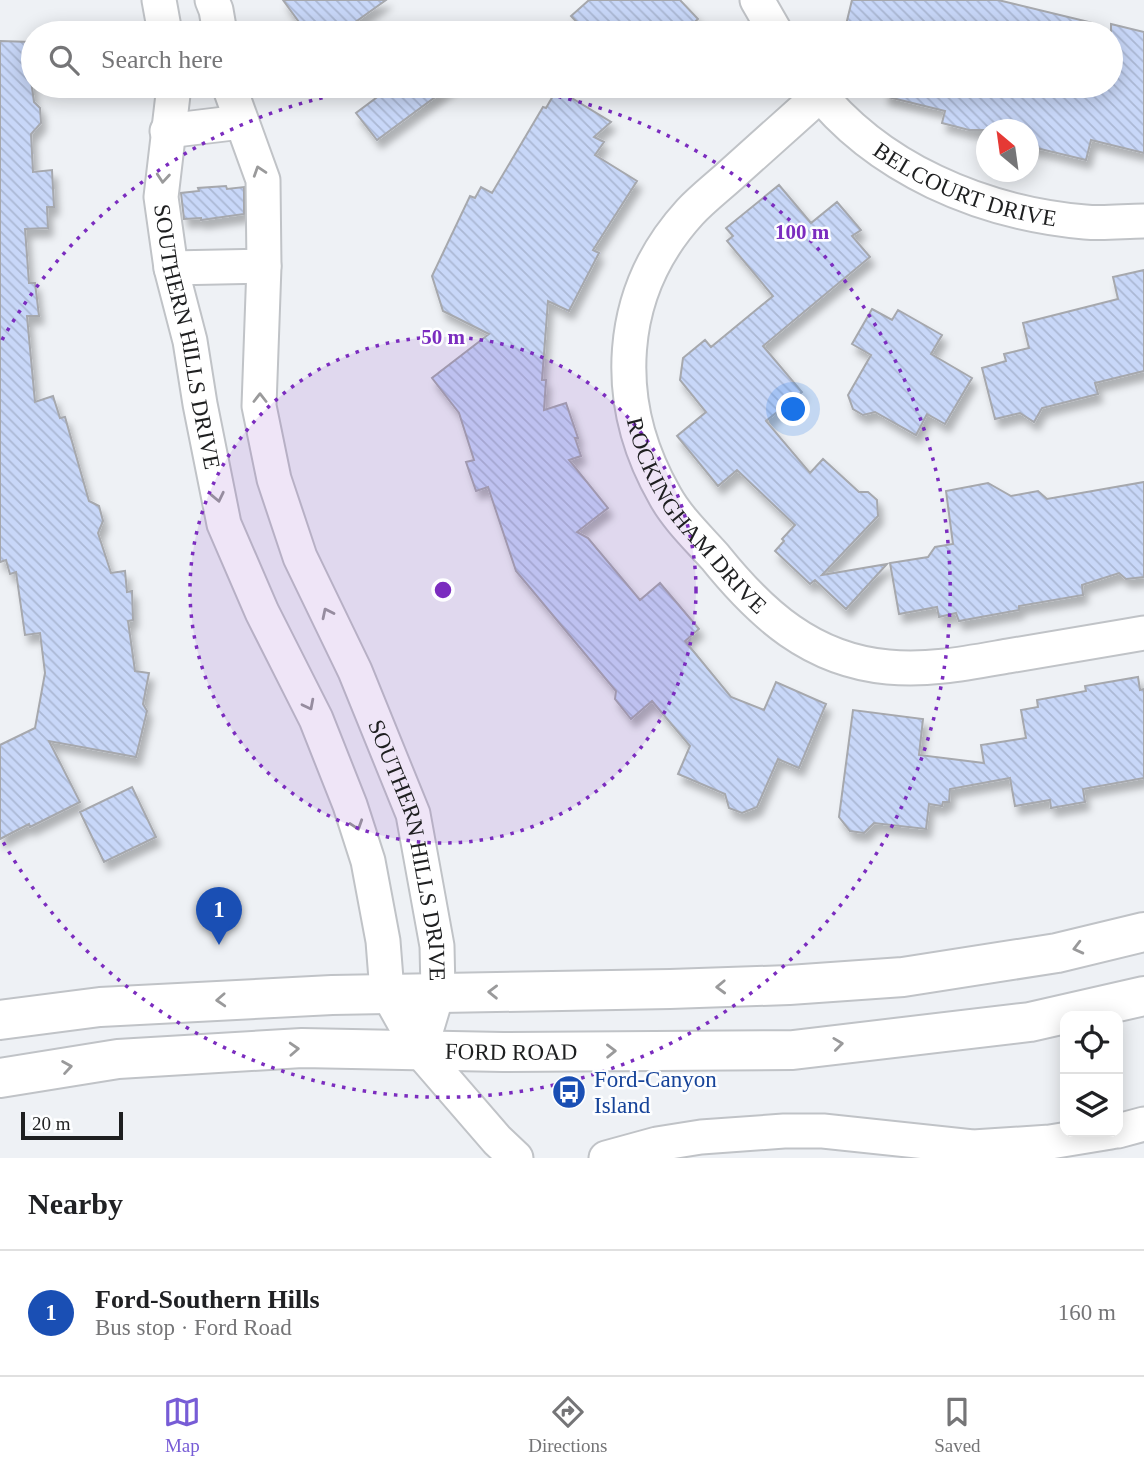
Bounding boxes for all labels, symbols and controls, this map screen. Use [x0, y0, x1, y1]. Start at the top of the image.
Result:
search box [21, 21, 1123, 98]
icon: search [45, 41, 83, 79]
text: Search here [101, 45, 223, 74]
north arrow [976, 119, 1039, 182]
street label: BELCOURT DRIVE [869, 137, 1058, 231]
one-way arrow [253, 165, 267, 177]
one-way arrow [156, 173, 171, 184]
street label: SOUTHERN HILLS DRIVE [150, 203, 225, 471]
text: 100 m [775, 220, 830, 244]
text: 50 m [421, 325, 465, 349]
one-way arrow [252, 392, 268, 402]
your location [776, 392, 810, 426]
street label: ROCKINGHAM DRIVE [622, 415, 772, 619]
one-way arrow [210, 491, 225, 503]
centre of rings [431, 578, 455, 602]
one-way arrow [322, 608, 336, 620]
one-way arrow [301, 698, 315, 710]
street label: SOUTHERN HILLS DRIVE [364, 716, 450, 981]
one-way arrow [348, 819, 363, 831]
pin: 1 [196, 887, 242, 945]
one-way arrow [1072, 940, 1084, 954]
one-way arrow [715, 979, 726, 994]
one-way arrow [487, 984, 498, 1000]
one-way arrow [215, 993, 226, 1008]
map controls [1060, 1011, 1123, 1137]
button: locate [1060, 1011, 1123, 1074]
one-way arrow [832, 1037, 844, 1052]
street label: FORD ROAD [445, 1038, 577, 1065]
one-way arrow [289, 1041, 300, 1056]
one-way arrow [606, 1043, 617, 1059]
one-way arrow [61, 1060, 73, 1075]
place label: Ford-Canyon Island [594, 1067, 717, 1118]
bus stop icon: Ford-Canyon Island [550, 1073, 588, 1111]
button: layers [1060, 1074, 1123, 1137]
scale bar [21, 1109, 122, 1141]
text: 20 m [32, 1113, 71, 1134]
text: Nearby [28, 1187, 123, 1220]
text: Ford-Southern Hills [95, 1285, 320, 1314]
text: 1 [45, 1300, 57, 1325]
text: 160 m [1058, 1300, 1116, 1325]
text: Bus stop · Ford Road [95, 1315, 292, 1340]
tab: Map [163, 1393, 201, 1457]
tab: Directions [528, 1393, 607, 1457]
tab: Saved [934, 1393, 981, 1457]

